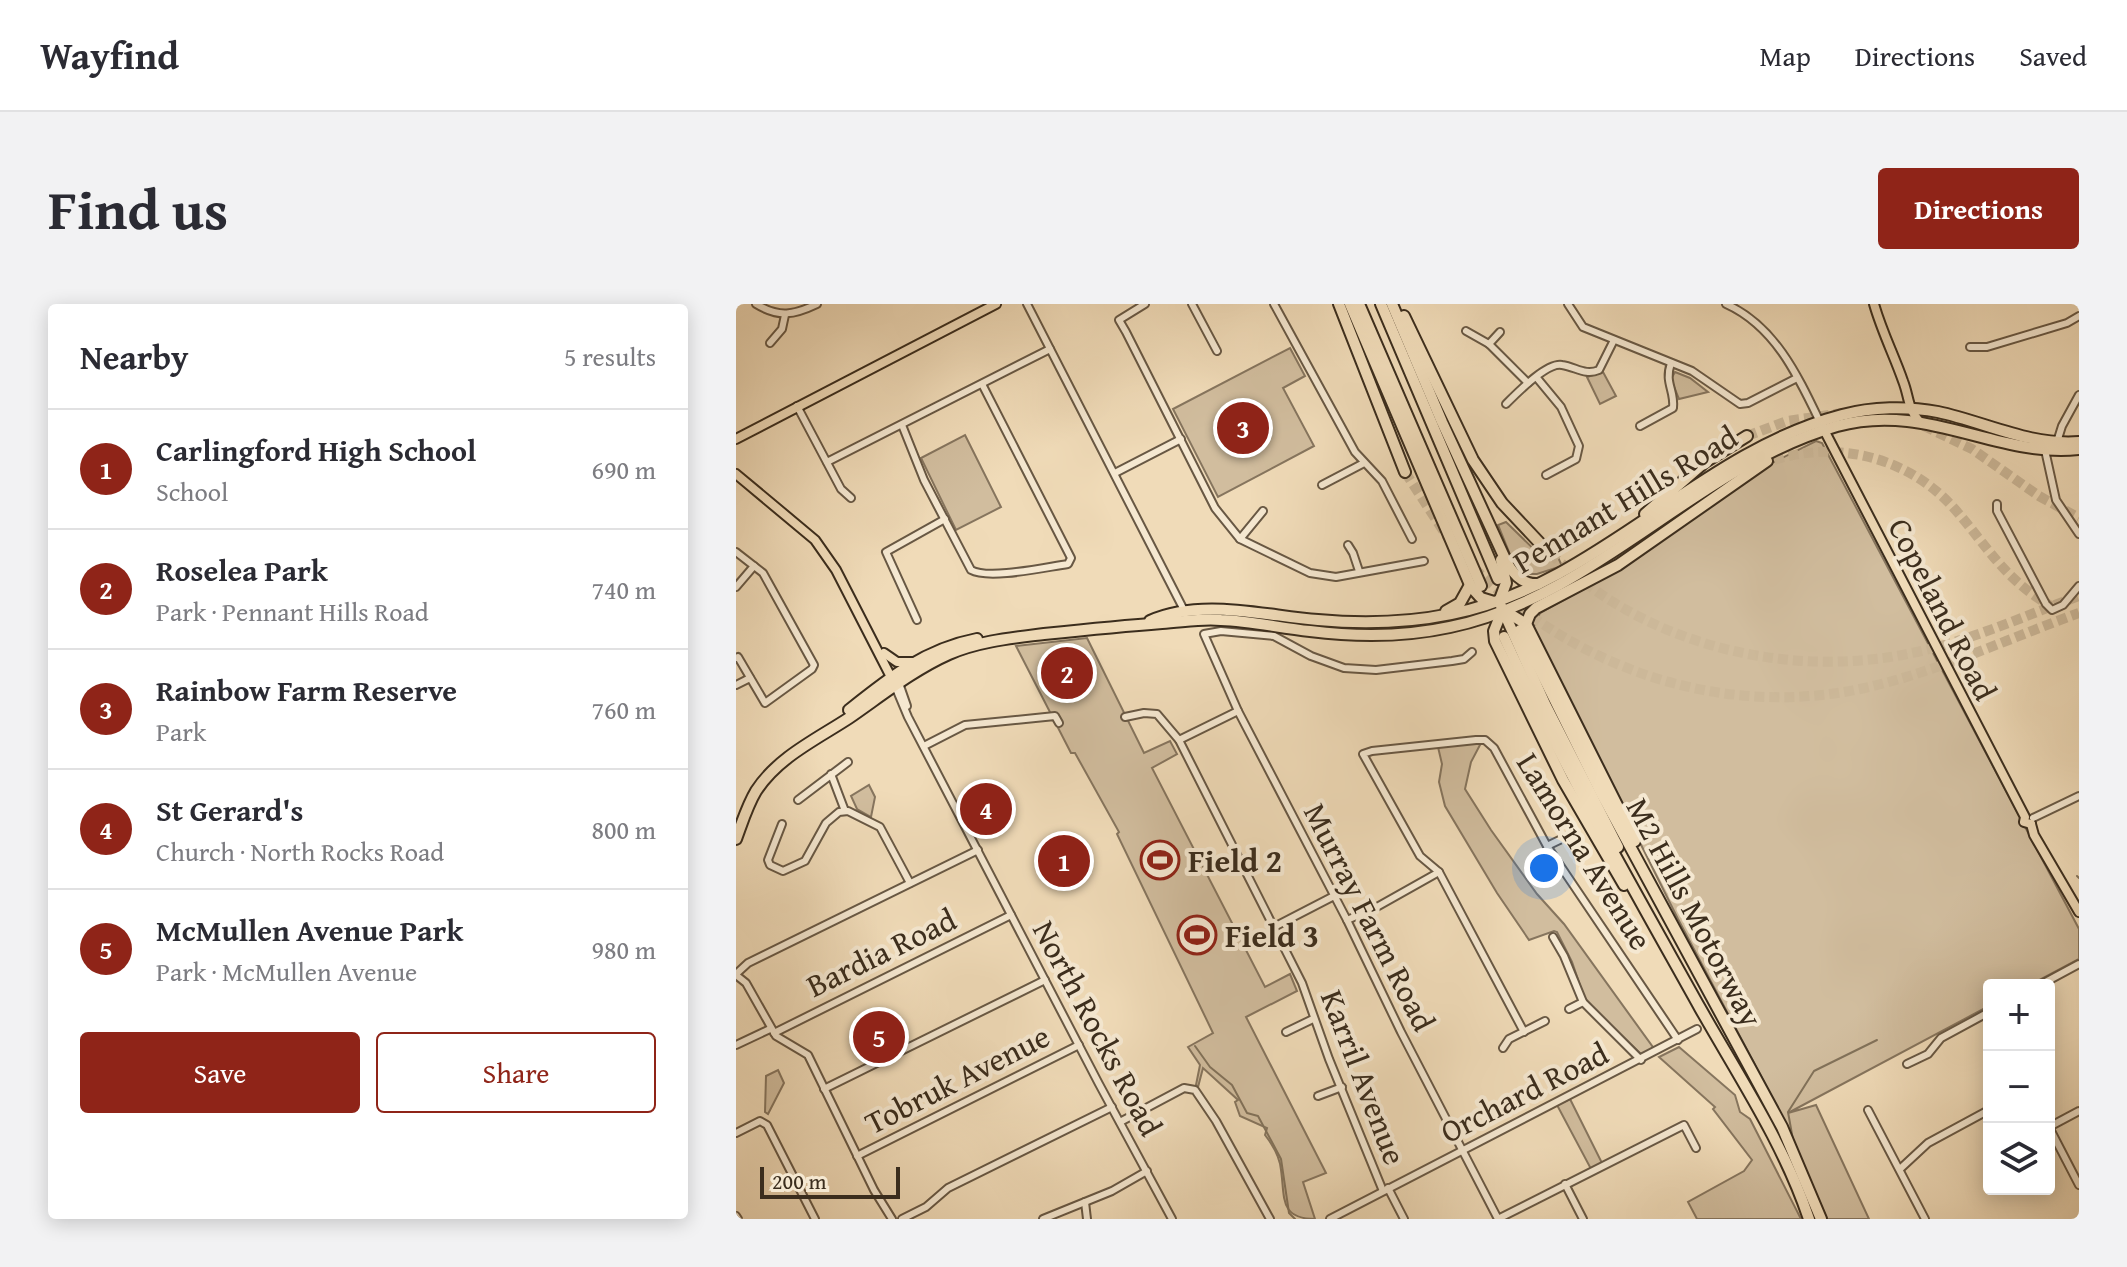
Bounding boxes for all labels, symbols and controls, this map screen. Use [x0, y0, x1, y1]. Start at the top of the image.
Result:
text: Wayfind [40, 27, 179, 83]
text: Map [1759, 35, 1811, 76]
text: Directions [1855, 35, 1975, 76]
text: Saved [2019, 35, 2087, 76]
text: Find us [48, 167, 228, 250]
button: Directions [1878, 168, 2079, 249]
text: Nearby [80, 332, 189, 381]
text: 5 results [564, 337, 656, 376]
pin: 3 [1217, 398, 1269, 458]
street label: Pennant Hills Road [1504, 413, 1746, 585]
text: Carlingford High School [156, 428, 476, 472]
text: 1 [99, 450, 113, 489]
text: 690 m [591, 450, 656, 489]
text: School [156, 472, 228, 511]
street label: Copeland Road [1877, 510, 2009, 708]
text: Roselea Park [156, 548, 328, 592]
text: 2 [99, 570, 113, 609]
text: 740 m [591, 570, 656, 609]
text: Park · Pennant Hills Road [156, 592, 429, 631]
pin: 2 [1041, 643, 1093, 703]
text: Rainbow Farm Reserve [156, 668, 457, 712]
text: 3 [99, 690, 113, 729]
text: 760 m [591, 690, 656, 729]
text: Park [156, 712, 206, 751]
street label: Lamorna Avenue [1505, 743, 1665, 959]
pin: 4 [960, 779, 1012, 839]
text: St Gerard's [156, 788, 304, 832]
street label: M2 Hills Motorway [1615, 789, 1775, 1035]
street label: Murray Farm Road [1292, 795, 1448, 1039]
text: 4 [99, 810, 113, 849]
text: 800 m [591, 810, 656, 849]
pin: 1 [1038, 831, 1090, 891]
text: Church · North Rocks Road [156, 832, 444, 871]
place label: Field 2 [1188, 837, 1282, 884]
sports icon: Field 2 [1139, 839, 1181, 881]
your location [1524, 848, 1564, 888]
street label: Bardia Road [798, 896, 964, 1008]
text: McMullen Avenue Park [156, 908, 463, 952]
street label: North Rocks Road [1021, 912, 1175, 1144]
place label: Field 3 [1225, 912, 1319, 959]
sports icon: Field 3 [1176, 914, 1218, 956]
text: 5 [99, 930, 113, 969]
text: 980 m [591, 930, 656, 969]
text: Park · McMullen Avenue [156, 952, 417, 991]
map controls [1983, 979, 2055, 1195]
button: + [1983, 979, 2055, 1051]
street label: Karril Avenue [1309, 983, 1419, 1171]
pin: 5 [853, 1007, 905, 1067]
street label: Tobruk Avenue [856, 1012, 1058, 1146]
street label: Orchard Road [1432, 1030, 1616, 1154]
button: Save [80, 1032, 360, 1113]
button: Share [376, 1032, 656, 1113]
button: − [1983, 1051, 2055, 1123]
button: layers [1983, 1123, 2055, 1195]
scale bar [760, 1163, 900, 1199]
text: 200 m [772, 1165, 827, 1197]

